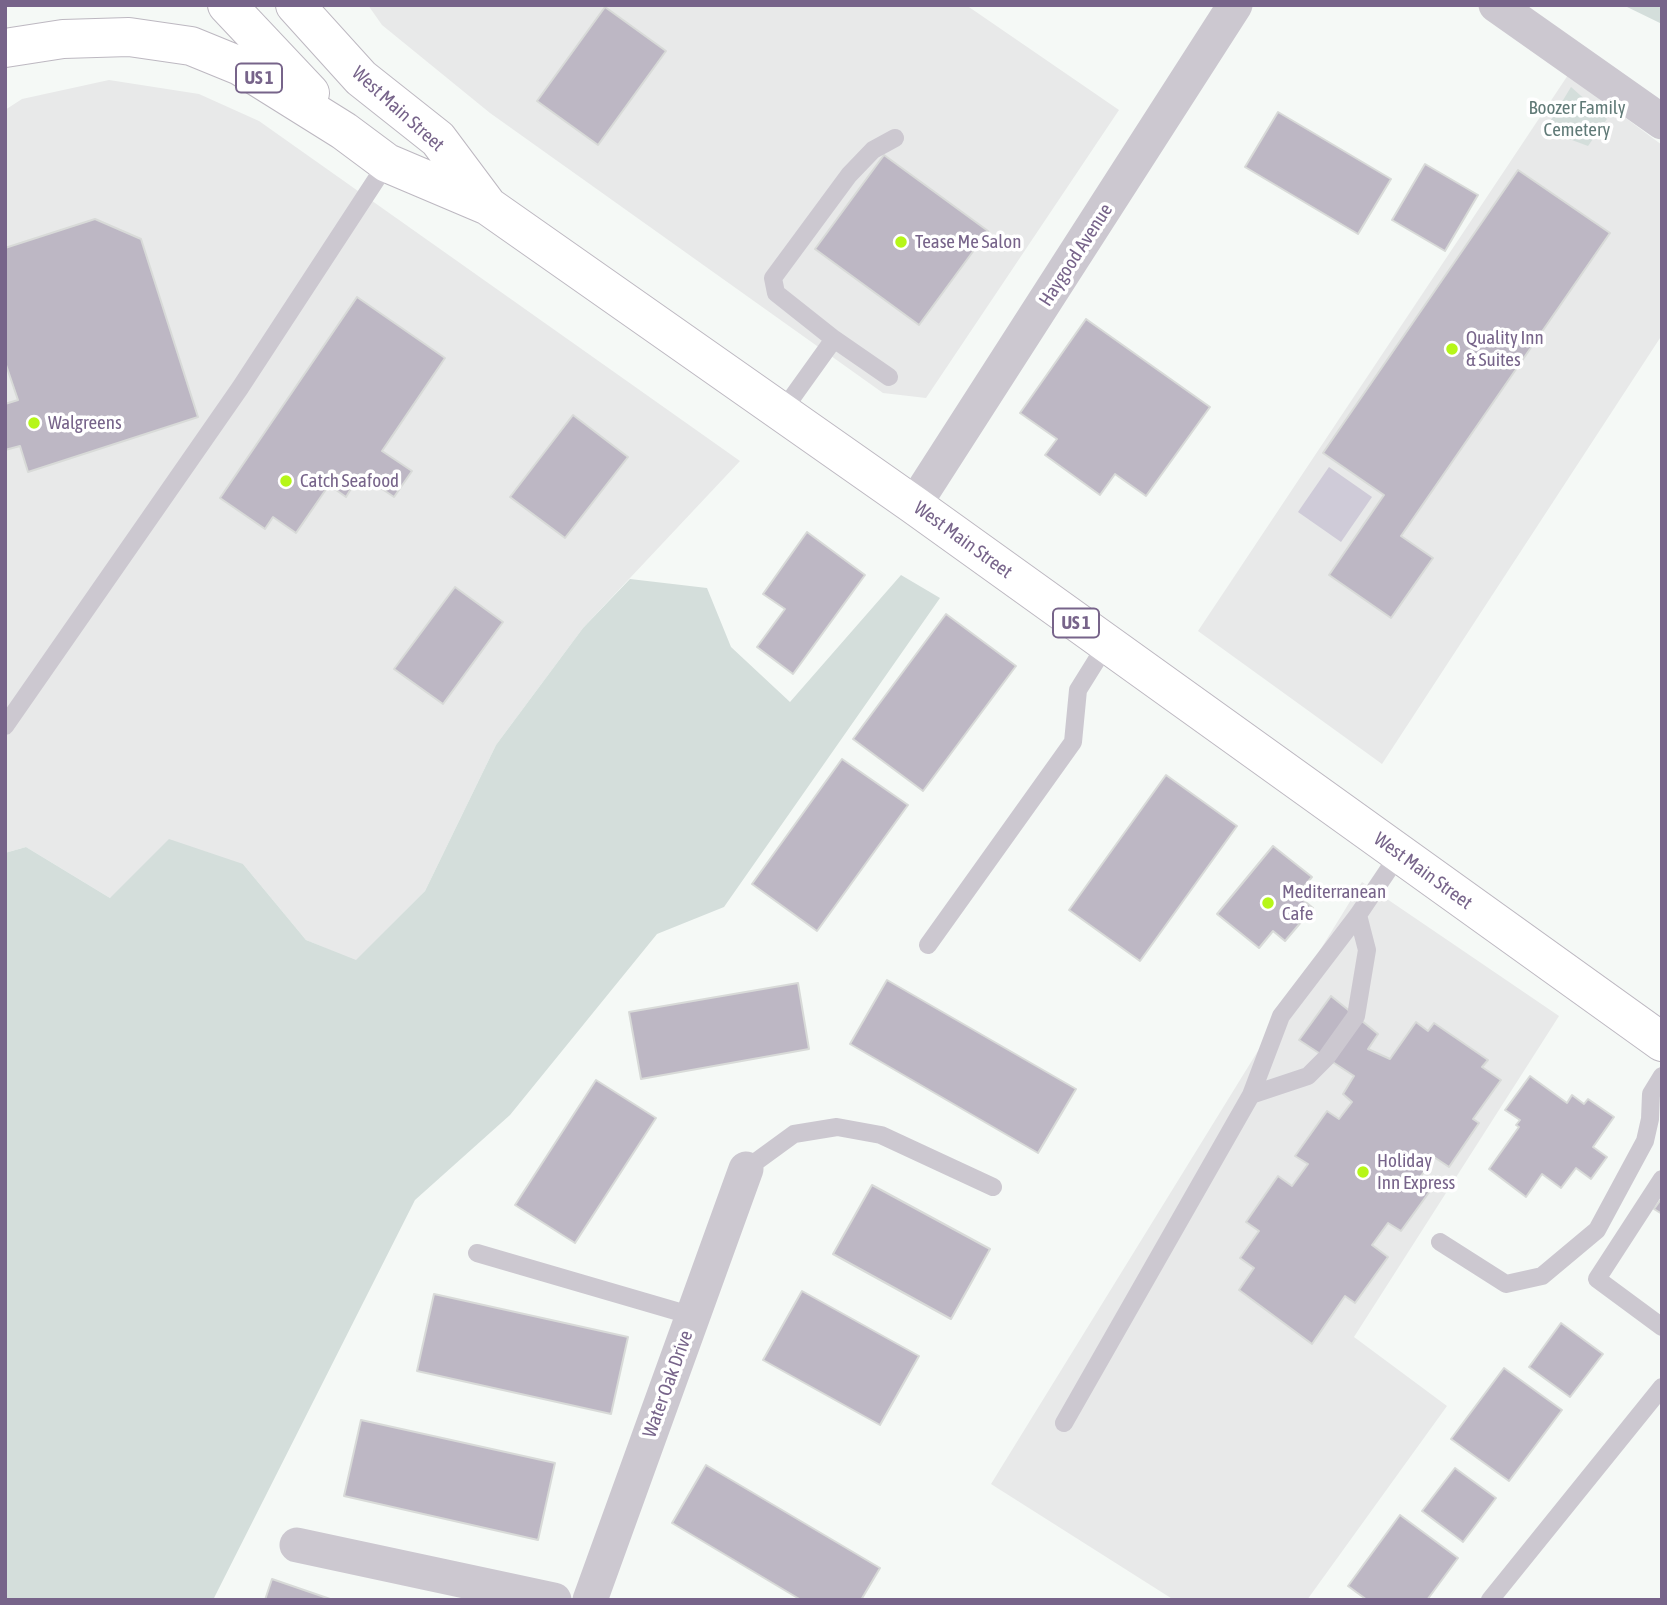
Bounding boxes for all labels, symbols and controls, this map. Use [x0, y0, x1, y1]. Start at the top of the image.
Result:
street label: West Main Street [347, 62, 449, 156]
road number: US 1 [236, 64, 282, 92]
park label: Boozer Family Cemetery [1529, 97, 1625, 141]
street label: Haygood Avenue [1034, 199, 1118, 311]
place label: Tease Me Salon [915, 231, 1021, 253]
marker: Tease Me Salon [893, 234, 909, 250]
place label: Quality Inn & Suites [1466, 327, 1544, 371]
marker: Quality Inn & Suites [1444, 341, 1460, 357]
place label: Walgreens [48, 412, 122, 434]
marker: Walgreens [26, 415, 42, 431]
place label: Catch Seafood [300, 470, 399, 492]
marker: Catch Seafood [278, 473, 294, 489]
street label: West Main Street [909, 497, 1017, 583]
road number: US 1 [1053, 608, 1099, 638]
street label: West Main Street [1369, 828, 1477, 914]
place label: Mediterranean Cafe [1282, 881, 1386, 925]
marker: Mediterranean Cafe [1260, 895, 1276, 911]
place label: Holiday Inn Express [1377, 1150, 1455, 1194]
marker: Holiday Inn Express [1355, 1164, 1371, 1180]
street label: Water Oak Drive [638, 1328, 698, 1440]

